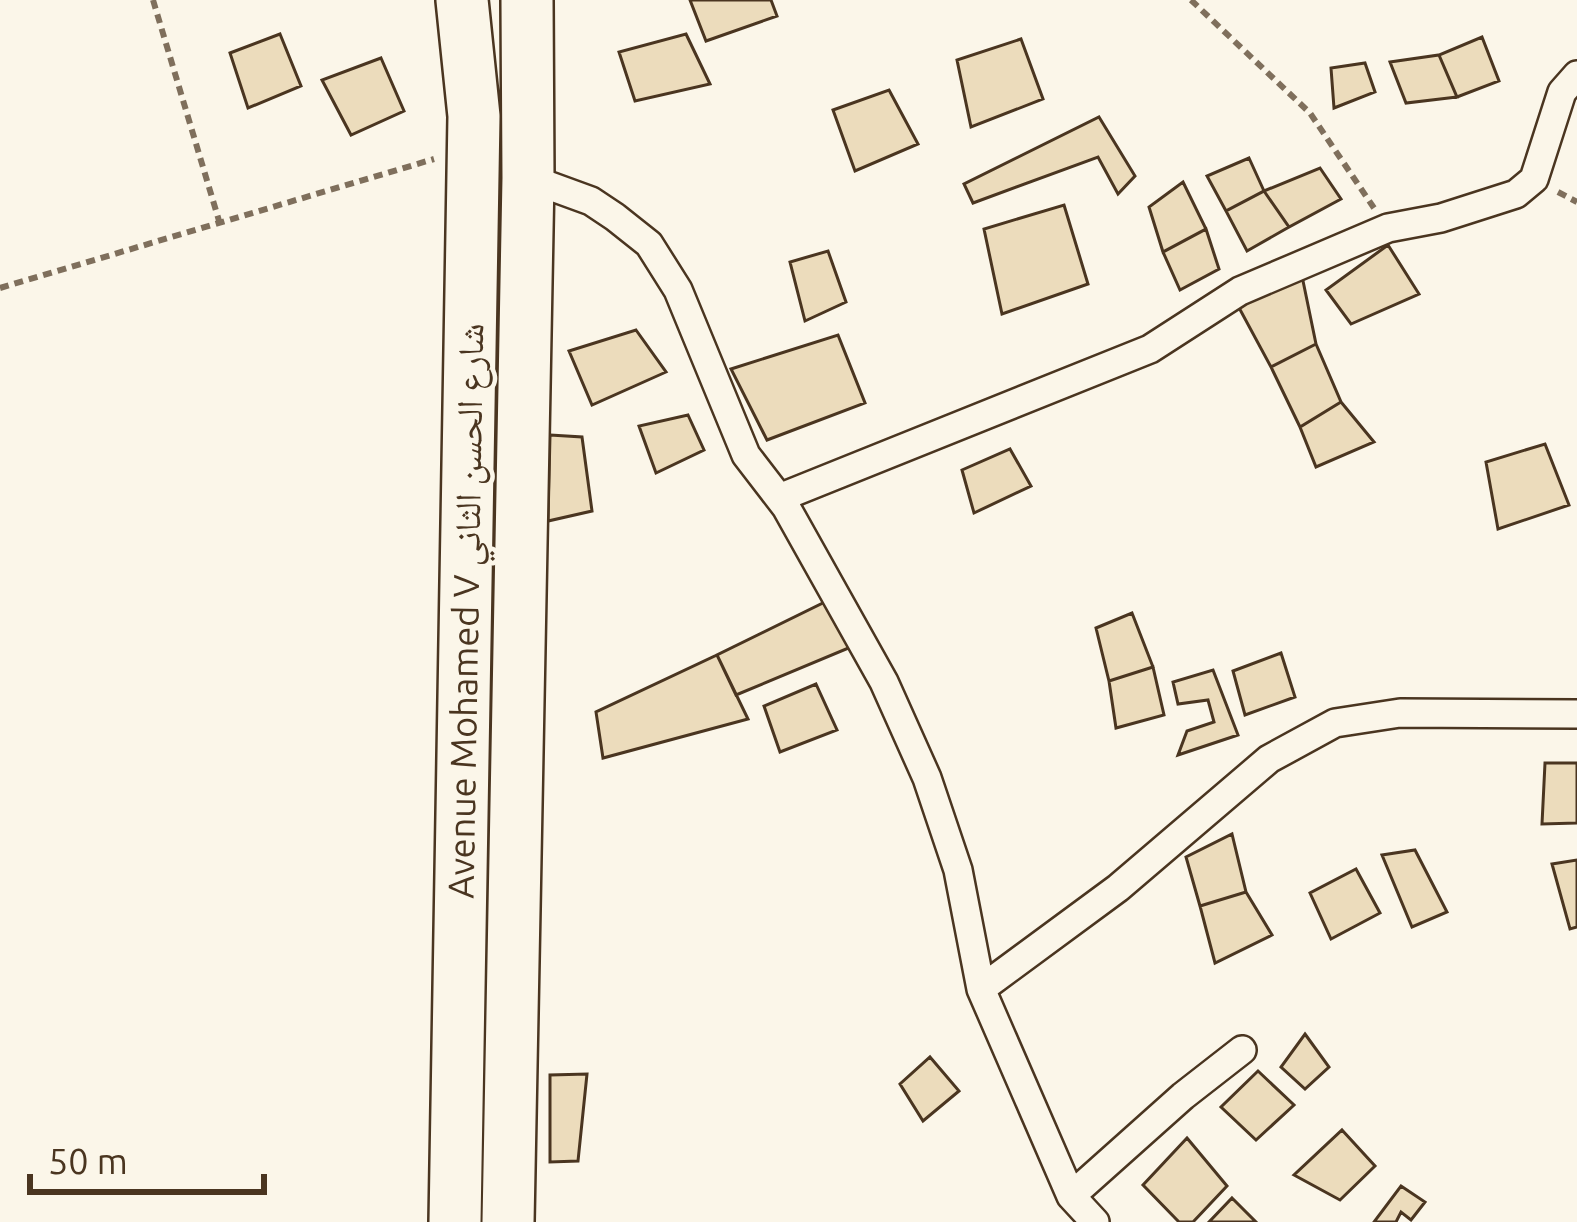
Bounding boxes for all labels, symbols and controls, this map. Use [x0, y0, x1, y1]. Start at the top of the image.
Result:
street label: Avenue Mohamed V شارع الحسن الثاني [439, 323, 500, 899]
scale bar [30, 1120, 264, 1194]
text: 50 m [48, 1140, 128, 1181]

